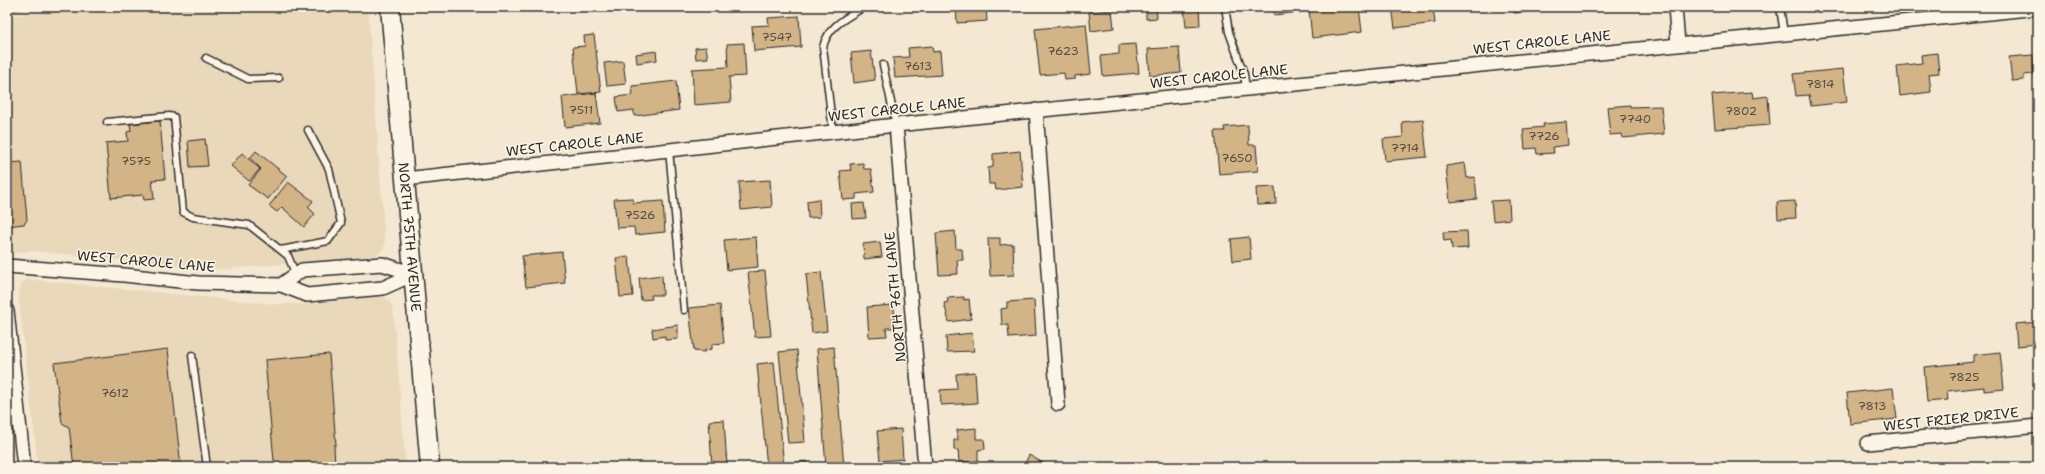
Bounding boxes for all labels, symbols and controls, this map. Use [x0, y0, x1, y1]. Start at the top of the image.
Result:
street label: WEST CAROLE LANE [1472, 26, 1612, 58]
house number: 7547 [761, 29, 793, 45]
house number: 7623 [1047, 43, 1079, 59]
house number: 7613 [904, 58, 932, 74]
street label: WEST CAROLE LANE [1149, 60, 1289, 92]
house number: 7814 [1806, 76, 1834, 92]
street label: WEST CAROLE LANE [827, 93, 967, 125]
house number: 7511 [569, 102, 593, 118]
house number: 7802 [1725, 103, 1757, 119]
house number: 7740 [1619, 111, 1651, 127]
street label: WEST CAROLE LANE [505, 128, 645, 160]
house number: 7726 [1528, 128, 1560, 144]
house number: 7714 [1391, 140, 1419, 156]
house number: 7650 [1221, 150, 1253, 166]
house number: 7575 [121, 153, 151, 169]
street label: NORTH 75TH AVENUE [395, 162, 426, 313]
house number: 7526 [625, 207, 655, 223]
street label: NORTH 76TH LANE [880, 231, 910, 363]
street label: WEST CAROLE LANE [76, 246, 216, 276]
house number: 7825 [1948, 369, 1980, 385]
house number: 7612 [101, 385, 129, 401]
house number: 7813 [1858, 398, 1886, 414]
street label: WEST FRIER DRIVE [1882, 403, 2020, 435]

